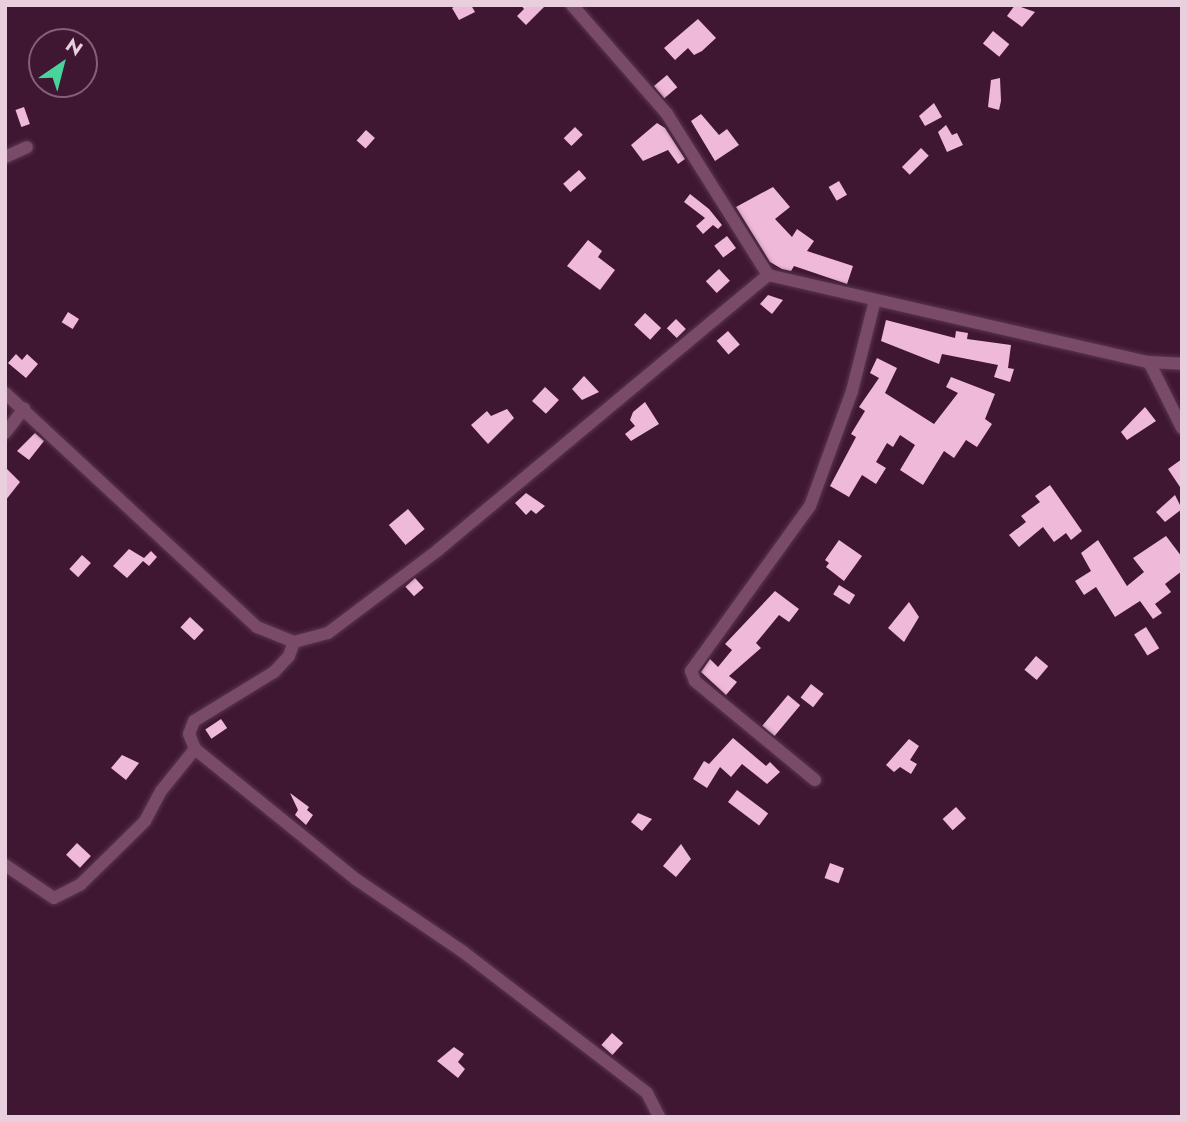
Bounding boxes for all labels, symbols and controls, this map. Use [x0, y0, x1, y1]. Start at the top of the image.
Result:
north arrow [28, 28, 98, 98]
text: N [60, 32, 88, 62]

